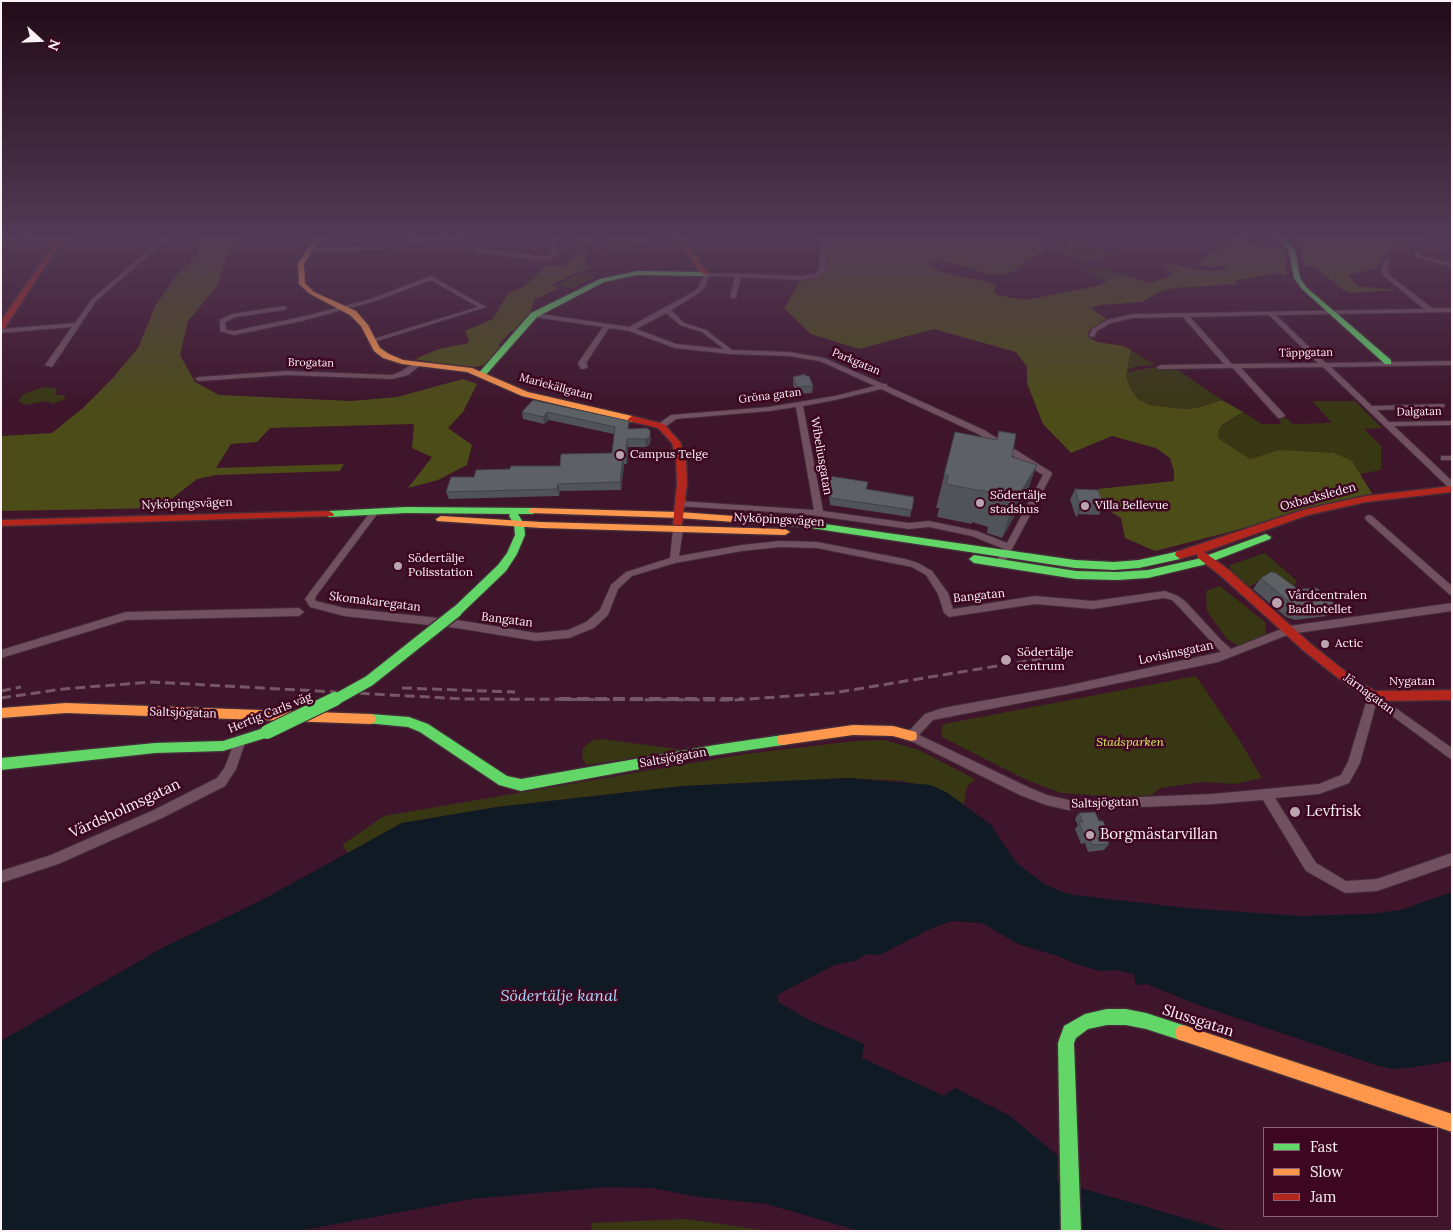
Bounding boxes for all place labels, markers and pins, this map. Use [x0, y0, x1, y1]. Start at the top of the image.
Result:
place label: Campus Telge [630, 448, 708, 462]
marker: Campus Telge [614, 449, 626, 461]
place label: Södertälje stadshus [990, 489, 1047, 517]
marker: Södertälje stadshus [974, 497, 986, 509]
place label: Villa Bellevue [1095, 499, 1169, 513]
marker: Villa Bellevue [1079, 500, 1091, 512]
place label: Södertälje Polisstation [408, 552, 473, 580]
marker: Södertälje Polisstation [392, 560, 404, 572]
place label: Vårdcentralen Badhotellet [1288, 589, 1367, 617]
marker: Vårdcentralen Badhotellet [1270, 596, 1284, 610]
place label: Actic [1335, 637, 1363, 651]
marker: Actic [1319, 638, 1331, 650]
place label: Södertälje centrum [1017, 646, 1074, 674]
marker: Södertälje centrum [999, 653, 1013, 667]
place label: Levfrisk [1306, 803, 1361, 821]
marker: Levfrisk [1288, 805, 1302, 819]
place label: Borgmästarvillan [1100, 826, 1218, 844]
marker: Borgmästarvillan [1084, 829, 1096, 841]

